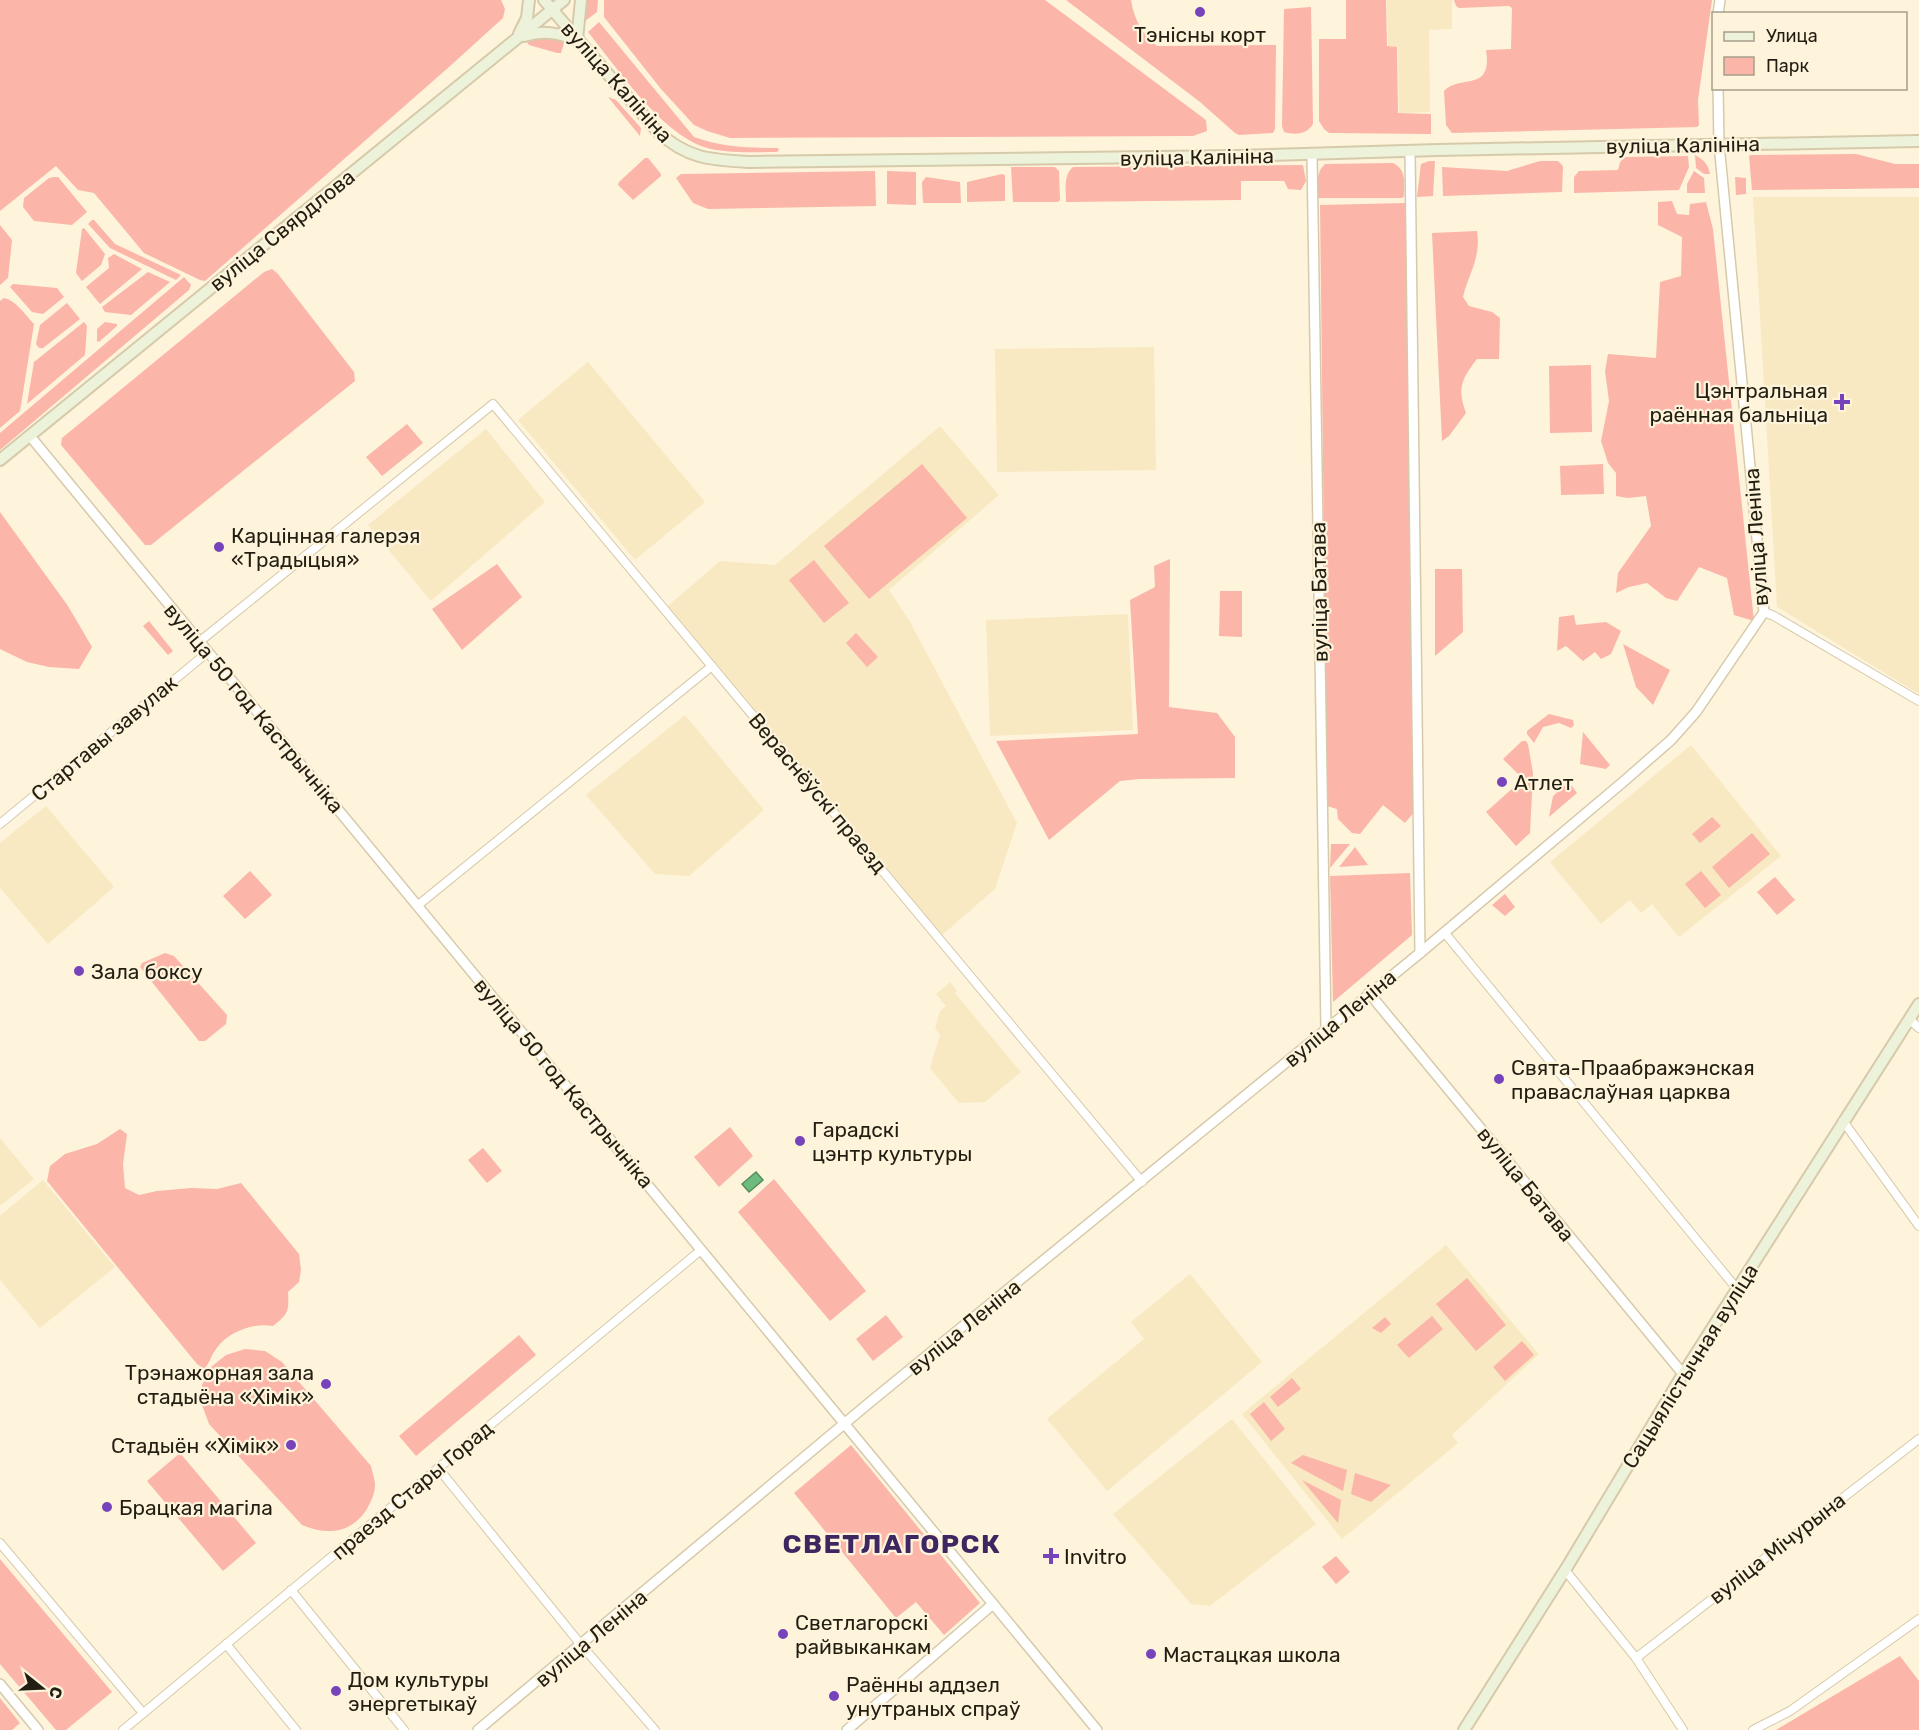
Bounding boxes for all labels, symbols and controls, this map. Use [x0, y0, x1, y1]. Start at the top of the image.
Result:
marker: Тэнісны корт [1193, 5, 1207, 19]
legend [1712, 12, 1907, 90]
street label: вуліца Калініна [556, 16, 678, 148]
place label: Тэнісны корт [1134, 22, 1266, 47]
text: Улица [1766, 25, 1818, 47]
text: Парк [1766, 55, 1810, 77]
street label: вуліца Калініна [1606, 131, 1760, 159]
street label: вуліца Калініна [1120, 143, 1274, 171]
street label: вуліца Свярдлова [204, 164, 360, 296]
place label: Цэнтральная раённая бальніца [1649, 378, 1828, 427]
marker: Цэнтральная раённая бальніца [1833, 393, 1851, 411]
street label: вуліца Леніна [1739, 467, 1773, 607]
street label: вуліца Батава [1305, 522, 1333, 662]
place label: Карцінная галерэя «Традыцыя» [231, 523, 421, 572]
marker: Карцінная галерэя «Традыцыя» [212, 540, 226, 554]
street label: вуліца 50 год Кастрычніка [159, 598, 349, 818]
street label: Стартавы завулак [26, 670, 182, 806]
street label: Вераснёўскі праезд [744, 708, 892, 878]
place label: Атлет [1514, 770, 1574, 795]
marker: Атлет [1495, 775, 1509, 789]
place label: Зала боксу [91, 959, 203, 984]
marker: Зала боксу [72, 964, 86, 978]
street label: вуліца Леніна [1279, 964, 1401, 1072]
street label: вуліца 50 год Кастрычніка [469, 973, 659, 1193]
place label: Свята-Праабражэнская праваслаўная царква [1511, 1055, 1755, 1104]
marker: Свята-Праабражэнская праваслаўная царква [1492, 1072, 1506, 1086]
place label: Гарадскі цэнтр культуры [812, 1117, 972, 1166]
street label: вуліца Батава [1472, 1122, 1580, 1246]
marker: Гарадскі цэнтр культуры [793, 1134, 807, 1148]
street label: Сацыялістычная вуліца [1617, 1259, 1763, 1473]
street label: вуліца Леніна [902, 1274, 1026, 1380]
place label: Трэнажорная зала стадыёна «Хімік» [125, 1360, 314, 1409]
marker: Трэнажорная зала стадыёна «Хімік» [319, 1377, 333, 1391]
street label: праезд Стары Горад [326, 1415, 498, 1565]
place label: Стадыён «Хімік» [111, 1433, 279, 1458]
marker: Стадыён «Хімік» [284, 1438, 298, 1452]
street label: вуліца Мічурына [1704, 1487, 1850, 1609]
place label: Брацкая магіла [119, 1495, 273, 1520]
marker: Брацкая магіла [100, 1500, 114, 1514]
district label: СВЕТЛАГОРСК [783, 1528, 1001, 1560]
place label: Invitro [1064, 1544, 1127, 1569]
marker: Invitro [1042, 1547, 1060, 1565]
street label: вуліца Леніна [530, 1584, 652, 1692]
place label: Светлагорскі райвыканкам [795, 1610, 931, 1659]
marker: Светлагорскі райвыканкам [776, 1627, 790, 1641]
place label: Мастацкая школа [1163, 1642, 1341, 1667]
marker: Мастацкая школа [1144, 1647, 1158, 1661]
north arrow [12, 1658, 72, 1718]
place label: Дом культуры энергетыкаў [348, 1667, 489, 1716]
place label: Раённы аддзел унутраных спраў [846, 1672, 1020, 1721]
text: С [45, 1684, 67, 1701]
marker: Дом культуры энергетыкаў [329, 1684, 343, 1698]
marker: Раённы аддзел унутраных спраў [827, 1689, 841, 1703]

